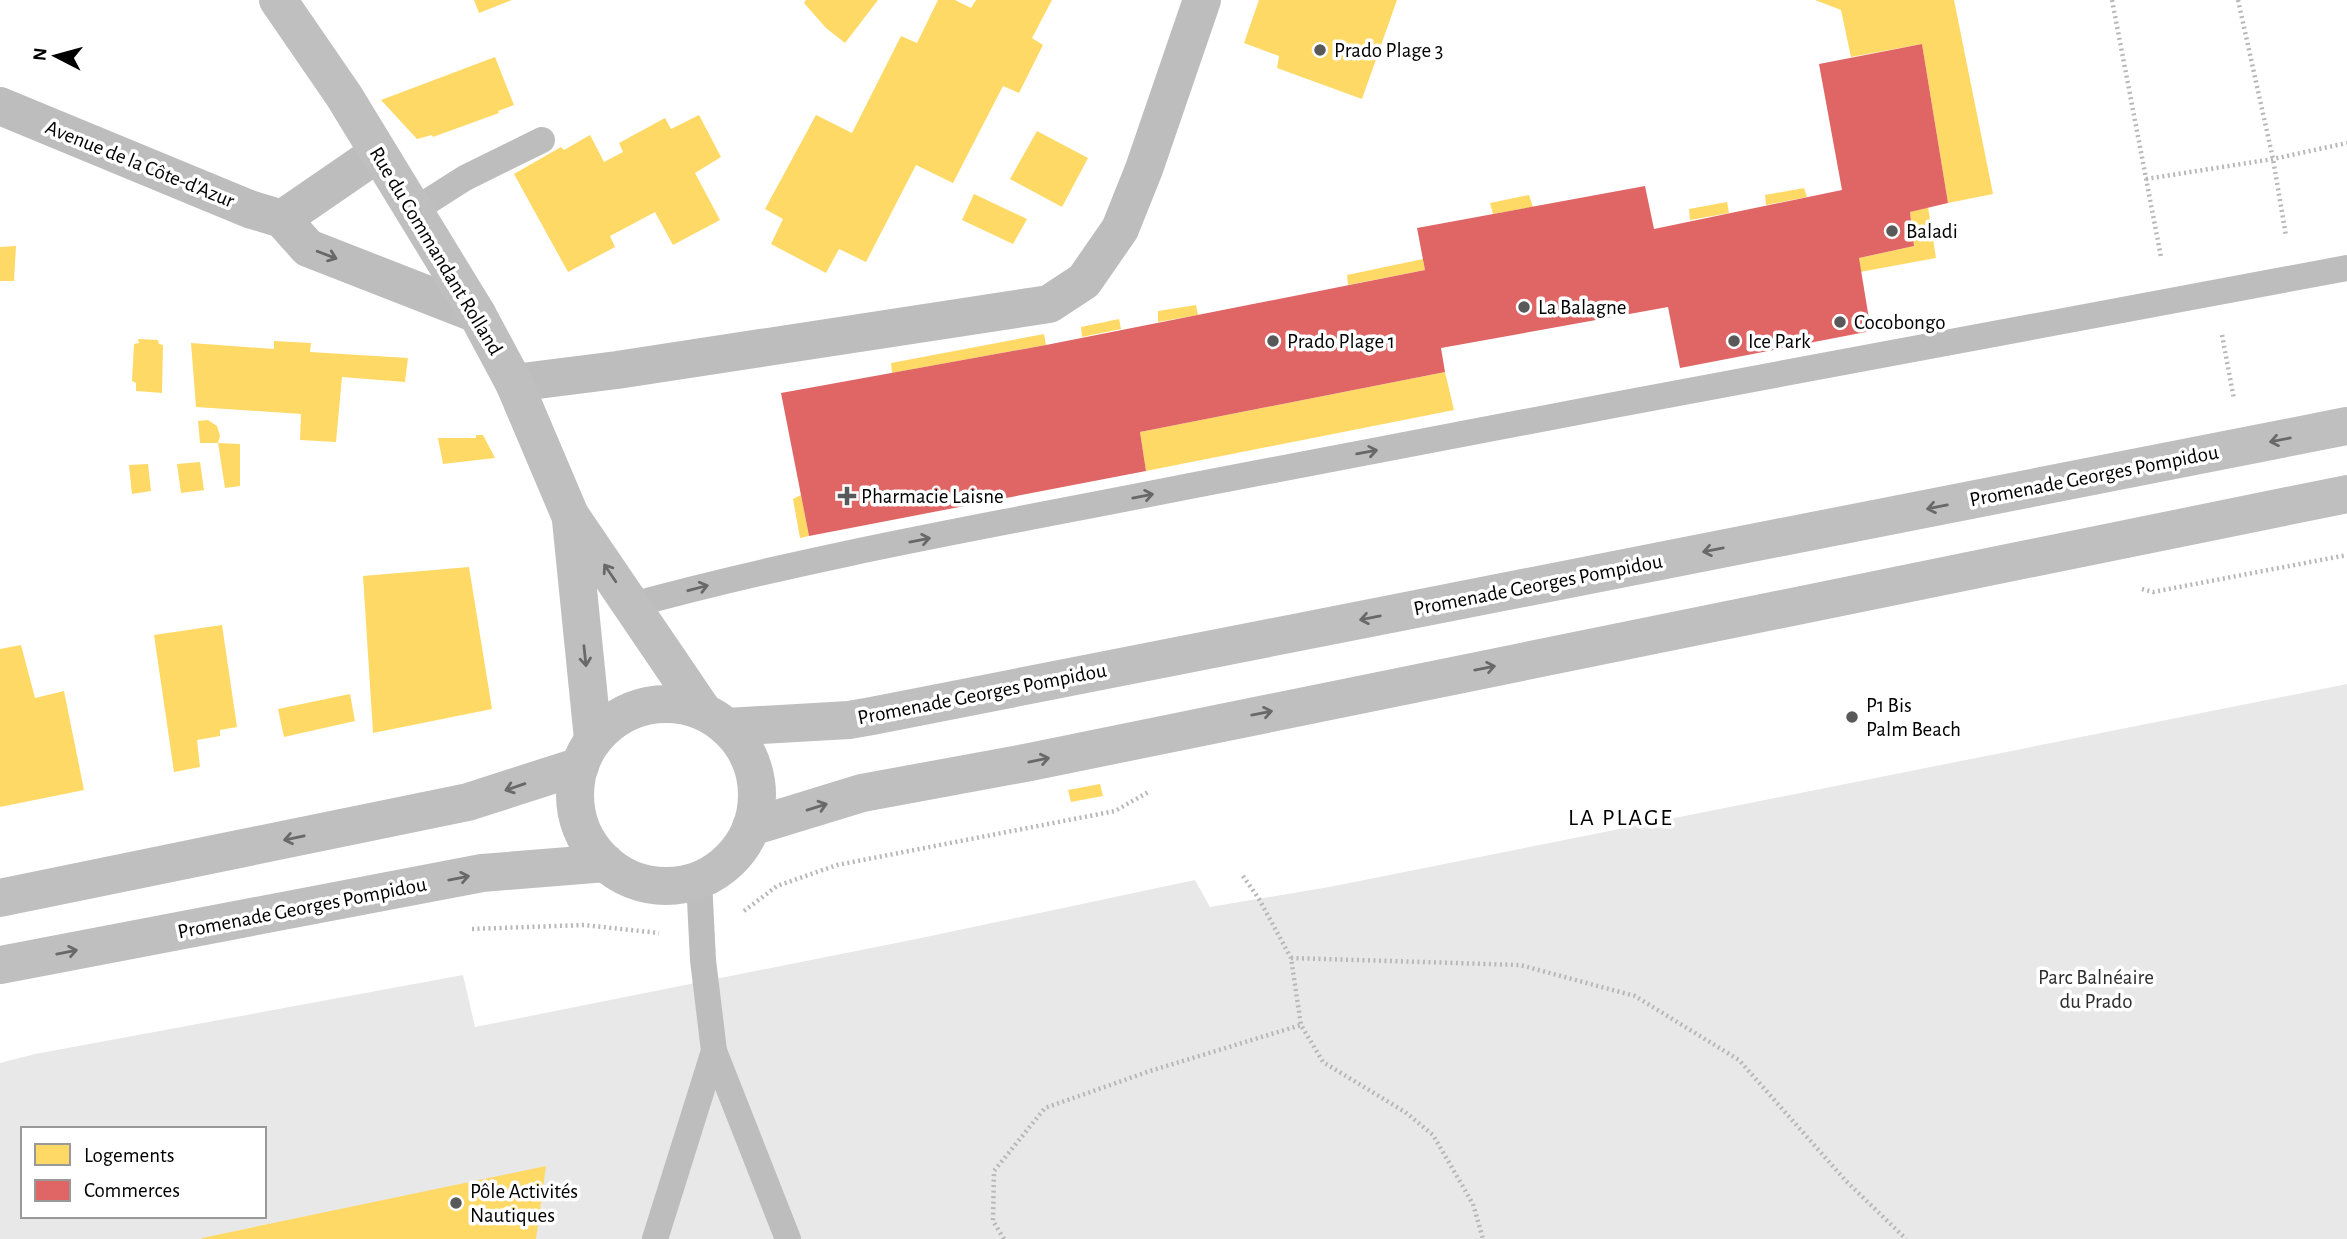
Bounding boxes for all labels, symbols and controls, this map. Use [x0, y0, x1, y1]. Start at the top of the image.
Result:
north arrow [21, 21, 91, 91]
place label: Prado Plage 3 [1334, 40, 1443, 61]
marker: Prado Plage 3 [1312, 42, 1328, 58]
text: N [30, 47, 51, 62]
street label: Avenue de la Côte-d'Azur [43, 117, 238, 212]
street label: Rue du Commandant Rolland [366, 143, 507, 359]
place label: Baladi [1906, 221, 1958, 242]
marker: Baladi [1884, 223, 1900, 239]
one-way arrow [315, 250, 337, 263]
place label: La Balagne [1538, 297, 1627, 318]
marker: La Balagne [1516, 299, 1532, 315]
place label: Cocobongo [1854, 312, 1945, 333]
marker: Cocobongo [1832, 314, 1848, 330]
place label: Prado Plage 1 [1287, 331, 1395, 352]
place label: Ice Park [1748, 331, 1811, 352]
marker: Prado Plage 1 [1265, 333, 1281, 349]
marker: Ice Park [1726, 333, 1742, 349]
one-way arrow [2269, 434, 2292, 448]
street label: Promenade Georges Pompidou [1968, 442, 2220, 510]
one-way arrow [1355, 445, 1378, 459]
place label: Pharmacie Laisne [861, 486, 1004, 507]
marker: Pharmacie Laisne [839, 488, 855, 504]
one-way arrow [1131, 488, 1154, 502]
one-way arrow [1926, 500, 1949, 514]
one-way arrow [908, 533, 931, 546]
one-way arrow [1702, 544, 1725, 558]
street label: Promenade Georges Pompidou [1412, 551, 1664, 619]
one-way arrow [603, 564, 617, 583]
one-way arrow [687, 580, 709, 593]
one-way arrow [1359, 611, 1382, 625]
one-way arrow [578, 644, 591, 666]
street label: Promenade Georges Pompidou [856, 660, 1108, 728]
one-way arrow [1473, 661, 1496, 675]
place label: P1 Bis Palm Beach [1866, 695, 1961, 740]
one-way arrow [1250, 706, 1273, 720]
marker: P1 Bis Palm Beach [1844, 709, 1860, 725]
one-way arrow [1027, 752, 1050, 766]
one-way arrow [505, 782, 527, 795]
one-way arrow [806, 800, 828, 813]
district label: LA PLAGE [1568, 806, 1674, 830]
one-way arrow [283, 831, 306, 845]
one-way arrow [447, 870, 470, 884]
street label: Promenade Georges Pompidou [176, 874, 428, 942]
one-way arrow [55, 945, 78, 959]
park label: Parc Balnéaire du Prado [2038, 967, 2154, 1012]
legend [21, 1127, 266, 1218]
text: Logements [84, 1145, 174, 1166]
text: Commerces [84, 1180, 180, 1201]
place label: Pôle Activités Nautiques [470, 1181, 578, 1226]
marker: Pôle Activités Nautiques [448, 1195, 464, 1211]

